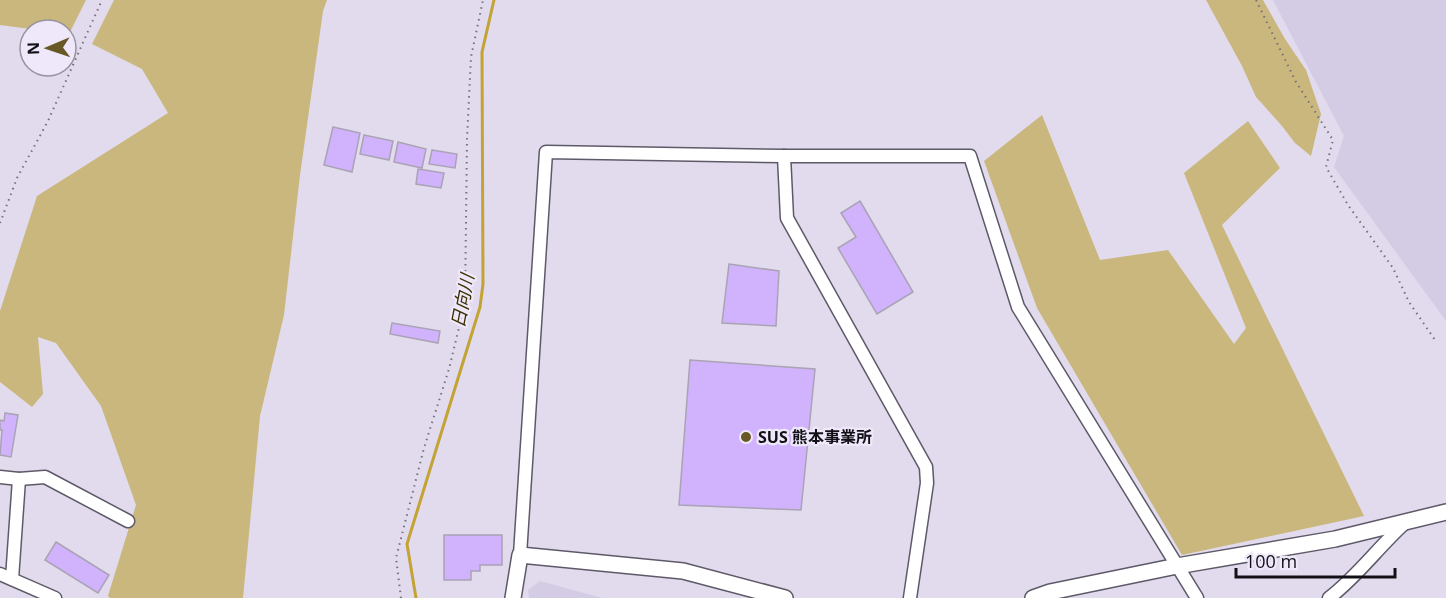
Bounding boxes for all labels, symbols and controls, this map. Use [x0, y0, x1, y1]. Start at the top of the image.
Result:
north arrow [18, 18, 78, 78]
text: N [22, 42, 44, 55]
water label: 日向川 [445, 270, 479, 330]
place label: SUS 熊本事業所 [758, 426, 872, 448]
marker: SUS 熊本事業所 [739, 430, 753, 444]
scale bar [1236, 541, 1395, 579]
text: 100 m [1245, 549, 1297, 573]

